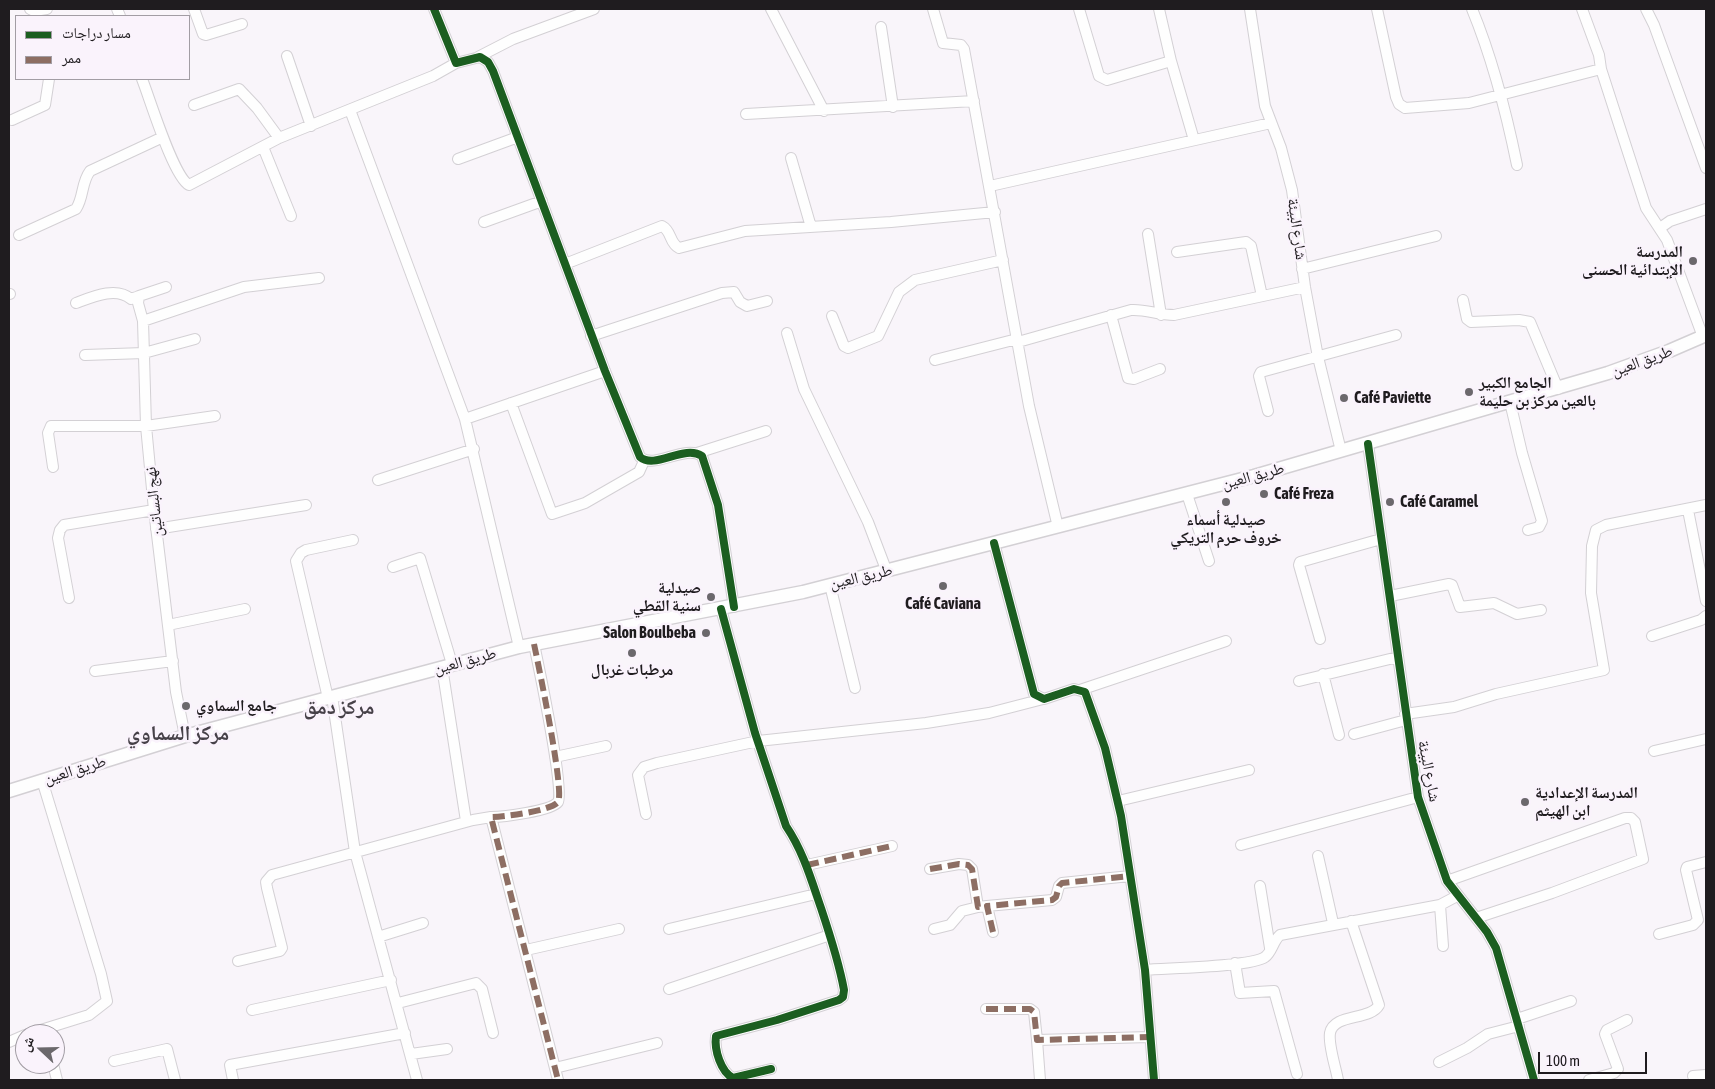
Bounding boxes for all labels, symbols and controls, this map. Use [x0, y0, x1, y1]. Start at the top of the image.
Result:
legend [15, 15, 190, 80]
text: مسار دراجات [62, 24, 131, 41]
text: ممر [62, 49, 81, 66]
street label: شارع البيئة [1283, 197, 1311, 261]
place label: المدرسة الإبتدائية الحسنى [1582, 242, 1683, 280]
marker: المدرسة الإبتدائية الحسنى [1687, 255, 1699, 267]
street label: طريق العين [1609, 341, 1675, 381]
place label: الجامع الكبير بالعين مركز بن حليمة [1479, 373, 1596, 411]
marker: الجامع الكبير بالعين مركز بن حليمة [1463, 386, 1475, 398]
place label: Café Paviette [1354, 388, 1431, 408]
marker: Café Paviette [1338, 392, 1350, 404]
street label: طريق العين [1220, 458, 1286, 494]
street label: نهج البساتين [141, 466, 167, 538]
place label: Café Freza [1274, 484, 1334, 504]
marker: Café Freza [1258, 488, 1270, 500]
place label: Café Caramel [1400, 492, 1478, 512]
marker: صيدلية أسماء خروف حرم التريكي [1220, 496, 1232, 508]
marker: Café Caramel [1384, 496, 1396, 508]
place label: صيدلية أسماء خروف حرم التريكي [1170, 510, 1282, 548]
street label: طريق العين [828, 560, 894, 594]
place label: صيدلية سنية القطي [633, 578, 701, 616]
marker: Café Caviana [937, 580, 949, 592]
marker: صيدلية سنية القطي [705, 591, 717, 603]
place label: Café Caviana [905, 594, 981, 614]
place label: Salon Boulbeba [603, 623, 696, 643]
marker: Salon Boulbeba [700, 627, 712, 639]
street label: طريق العين [432, 643, 498, 679]
marker: مرطبات غربال [626, 647, 638, 659]
place label: مرطبات غربال [591, 660, 673, 680]
district label: مركز دمق [303, 694, 375, 720]
place label: جامع السماوي [196, 696, 277, 716]
marker: جامع السماوي [180, 700, 192, 712]
district label: مركز السماوي [127, 720, 229, 746]
street label: شارع البيئة [1414, 739, 1444, 803]
street label: طريق العين [42, 751, 108, 789]
place label: المدرسة الإعدادية ابن الهيثم [1535, 783, 1638, 821]
marker: المدرسة الإعدادية ابن الهيثم [1519, 796, 1531, 808]
north arrow [15, 1024, 65, 1074]
text: ش [17, 1034, 37, 1054]
scale bar [1540, 1042, 1649, 1074]
text: 100 m [1546, 1052, 1580, 1069]

